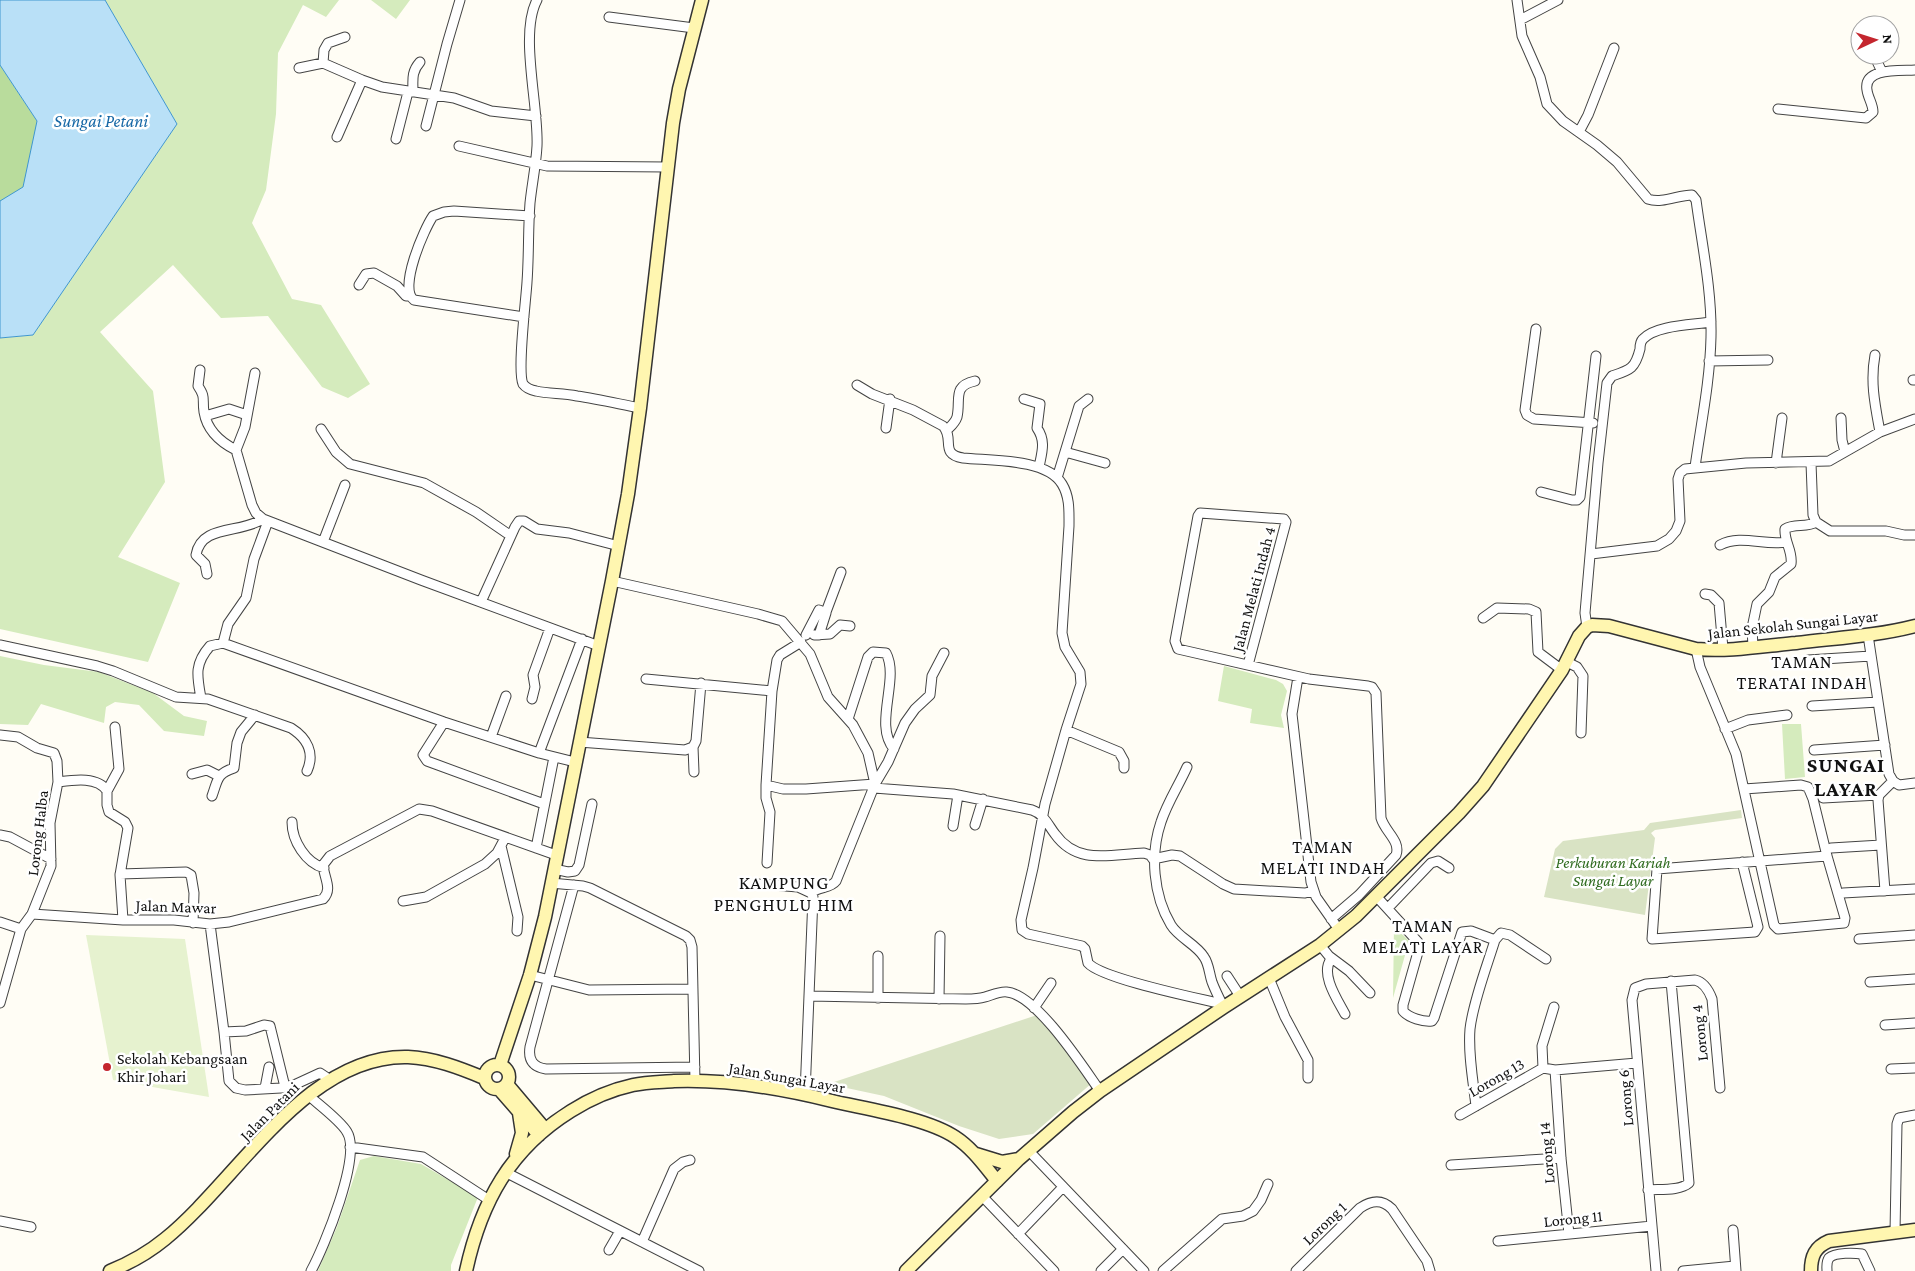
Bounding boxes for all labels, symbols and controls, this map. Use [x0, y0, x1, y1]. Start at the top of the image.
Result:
north arrow [1850, 15, 1900, 65]
text: N [1880, 34, 1896, 45]
water label: Sungai Petani [54, 111, 148, 131]
street label: Jalan Melati Indah 4 [1228, 525, 1279, 656]
street label: Jalan Sekolah Sungai Layar [1705, 607, 1879, 643]
district label: TAMAN TERATAI INDAH [1736, 652, 1868, 693]
district label: SUNGAI LAYAR [1807, 753, 1885, 801]
street label: Lorong Halba [24, 789, 52, 877]
district label: TAMAN MELATI INDAH [1260, 837, 1386, 878]
park label: Perkuburan Kariah Sungai Layar [1556, 854, 1671, 890]
district label: KAMPUNG PENGHULU HIM [714, 872, 854, 915]
street label: Jalan Mawar [133, 897, 217, 917]
district label: TAMAN MELATI LAYAR [1362, 916, 1484, 957]
street label: Lorong 4 [1688, 1004, 1712, 1062]
place label: Sekolah Kebangsaan Khir Johari [117, 1050, 248, 1086]
street label: Lorong 13 [1465, 1055, 1528, 1101]
street label: Jalan Sungai Layar [725, 1059, 847, 1097]
marker: Sekolah Kebangsaan Khir Johari [101, 1061, 113, 1073]
street label: Lorong 6 [1615, 1069, 1637, 1127]
street label: Jalan Patani [235, 1078, 303, 1146]
street label: Lorong 14 [1535, 1121, 1559, 1185]
street label: Lorong 1 [1299, 1199, 1350, 1249]
street label: Lorong 11 [1543, 1207, 1603, 1231]

